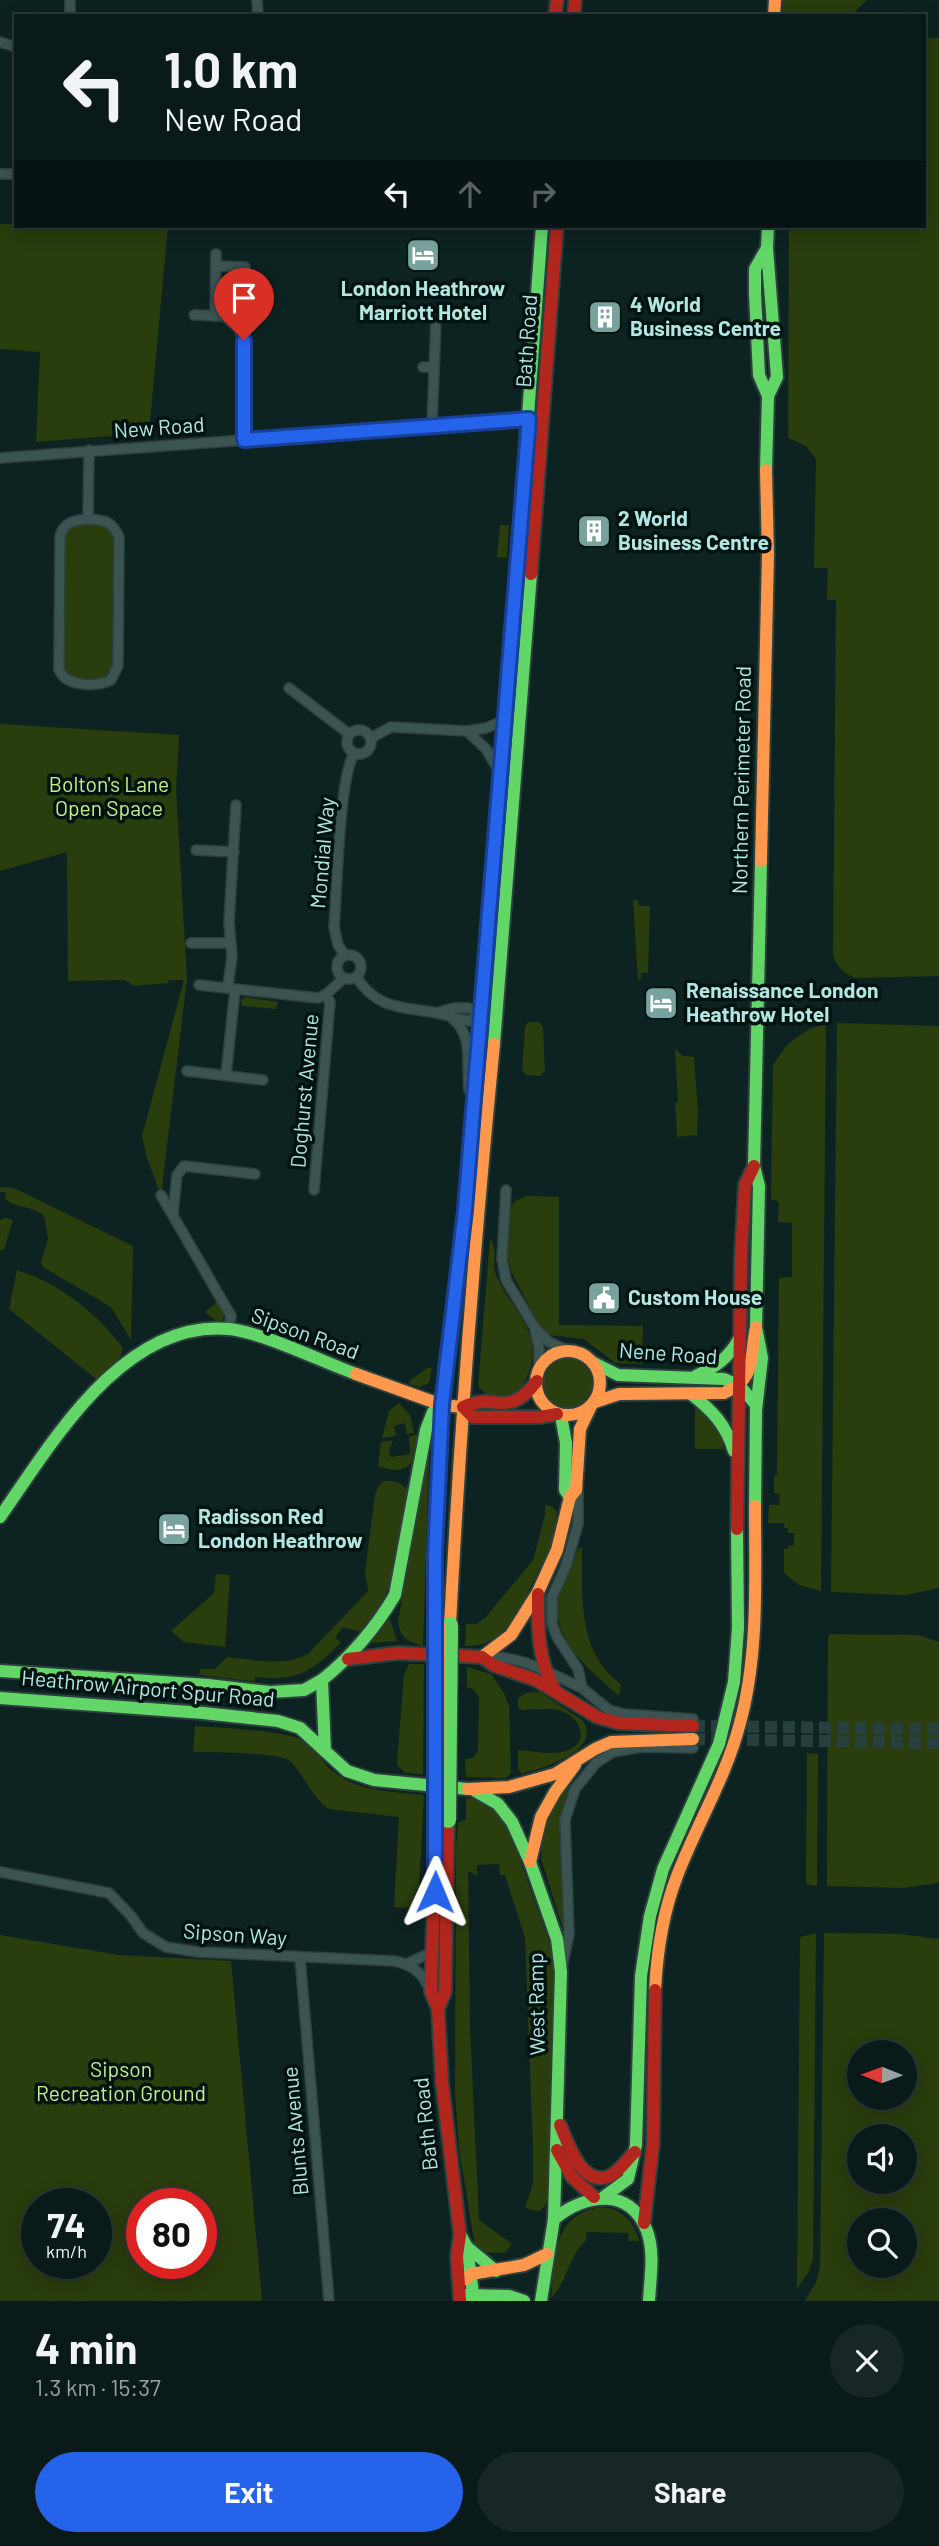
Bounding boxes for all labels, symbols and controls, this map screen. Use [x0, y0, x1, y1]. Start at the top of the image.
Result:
text: 1.0 km [164, 39, 298, 98]
icon: left [49, 42, 140, 133]
text: New Road [164, 99, 303, 137]
icon: left [378, 175, 416, 213]
icon: ahead [451, 175, 489, 213]
icon: right [524, 175, 562, 213]
hotel icon: London Heathrow Marriott Hotel [404, 236, 442, 274]
pin [214, 268, 274, 340]
place label: London Heathrow Marriott Hotel [341, 275, 505, 324]
icon: arrive [225, 279, 263, 317]
place label: 4 World Business Centre [630, 291, 781, 340]
street label: Bath Road [510, 293, 541, 388]
building icon: 4 World Business Centre [586, 298, 624, 336]
street label: New Road [113, 411, 205, 442]
place label: 2 World Business Centre [618, 505, 769, 554]
building icon: 2 World Business Centre [575, 512, 613, 550]
street label: Northern Perimeter Road [726, 666, 755, 894]
park label: Bolton's Lane Open Space [49, 771, 169, 820]
street label: Mondial Way [304, 796, 339, 910]
place label: Renaissance London Heathrow Hotel [686, 977, 879, 1026]
hotel icon: Renaissance London Heathrow Hotel [642, 984, 680, 1022]
street label: Doghurst Avenue [284, 1013, 323, 1169]
public building icon: Custom House [585, 1279, 623, 1317]
place label: Custom House [628, 1284, 762, 1309]
street label: Sipson Road [248, 1302, 363, 1364]
street label: Nene Road [618, 1337, 718, 1368]
place label: Radisson Red London Heathrow [198, 1503, 363, 1552]
hotel icon: Radisson Red London Heathrow [155, 1510, 193, 1548]
street label: Heathrow Airport Spur Road [20, 1664, 276, 1711]
position arrow [398, 1855, 472, 1929]
street label: Sipson Way [182, 1917, 288, 1950]
street label: West Ramp [522, 1952, 549, 2056]
north arrow [847, 2040, 917, 2110]
map controls [847, 2040, 917, 2278]
park label: Sipson Recreation Ground [36, 2056, 206, 2105]
street label: Blunts Avenue [276, 2066, 313, 2197]
street label: Bath Road [407, 2076, 442, 2172]
button: sound [847, 2124, 917, 2194]
speed limit sign: 80 [126, 2188, 217, 2279]
text: 74 [47, 2203, 86, 2245]
button: search [847, 2208, 917, 2278]
text: km/h [46, 2240, 87, 2262]
text: 4 min [35, 2322, 138, 2372]
button: close [830, 2324, 904, 2398]
text: 1.3 km · 15:37 [35, 2373, 161, 2401]
button: Exit [35, 2452, 463, 2532]
button: Share [477, 2452, 904, 2532]

